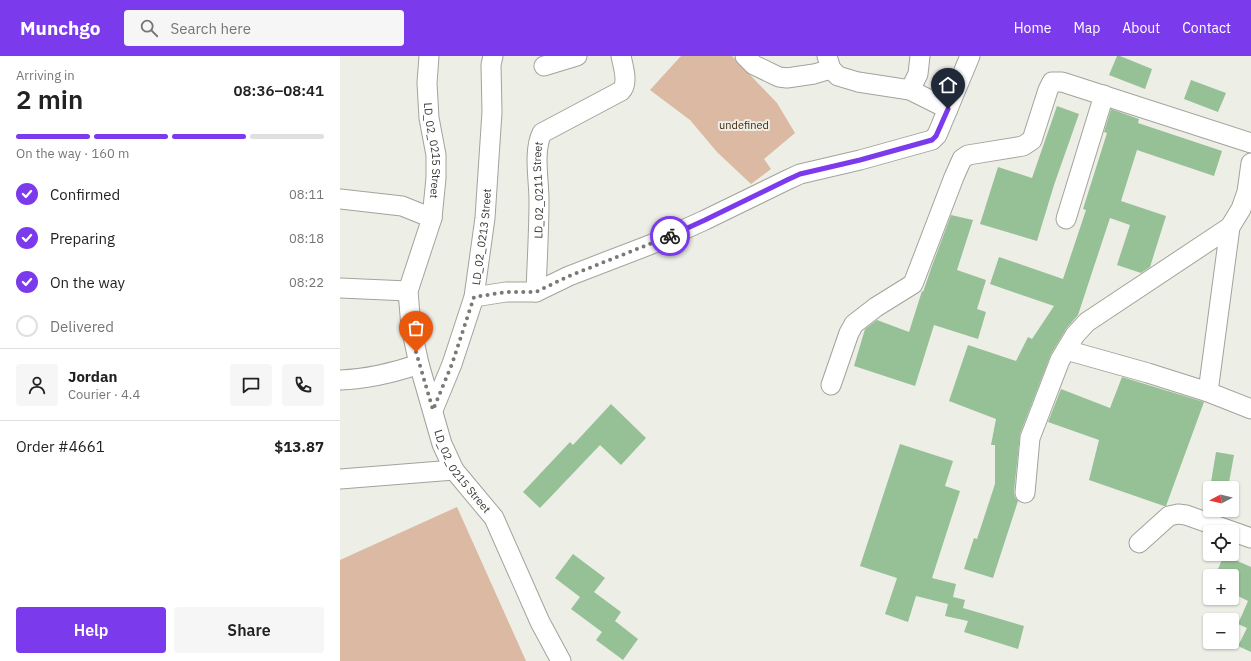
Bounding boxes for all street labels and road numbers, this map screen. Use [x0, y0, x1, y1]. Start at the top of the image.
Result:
street label: LD_02_0215 Street [421, 102, 443, 199]
street label: LD_02_0211 Street [530, 140, 546, 239]
street label: LD_02_0213 Street [469, 188, 494, 286]
street label: LD_02_0215 Street [431, 428, 494, 516]

